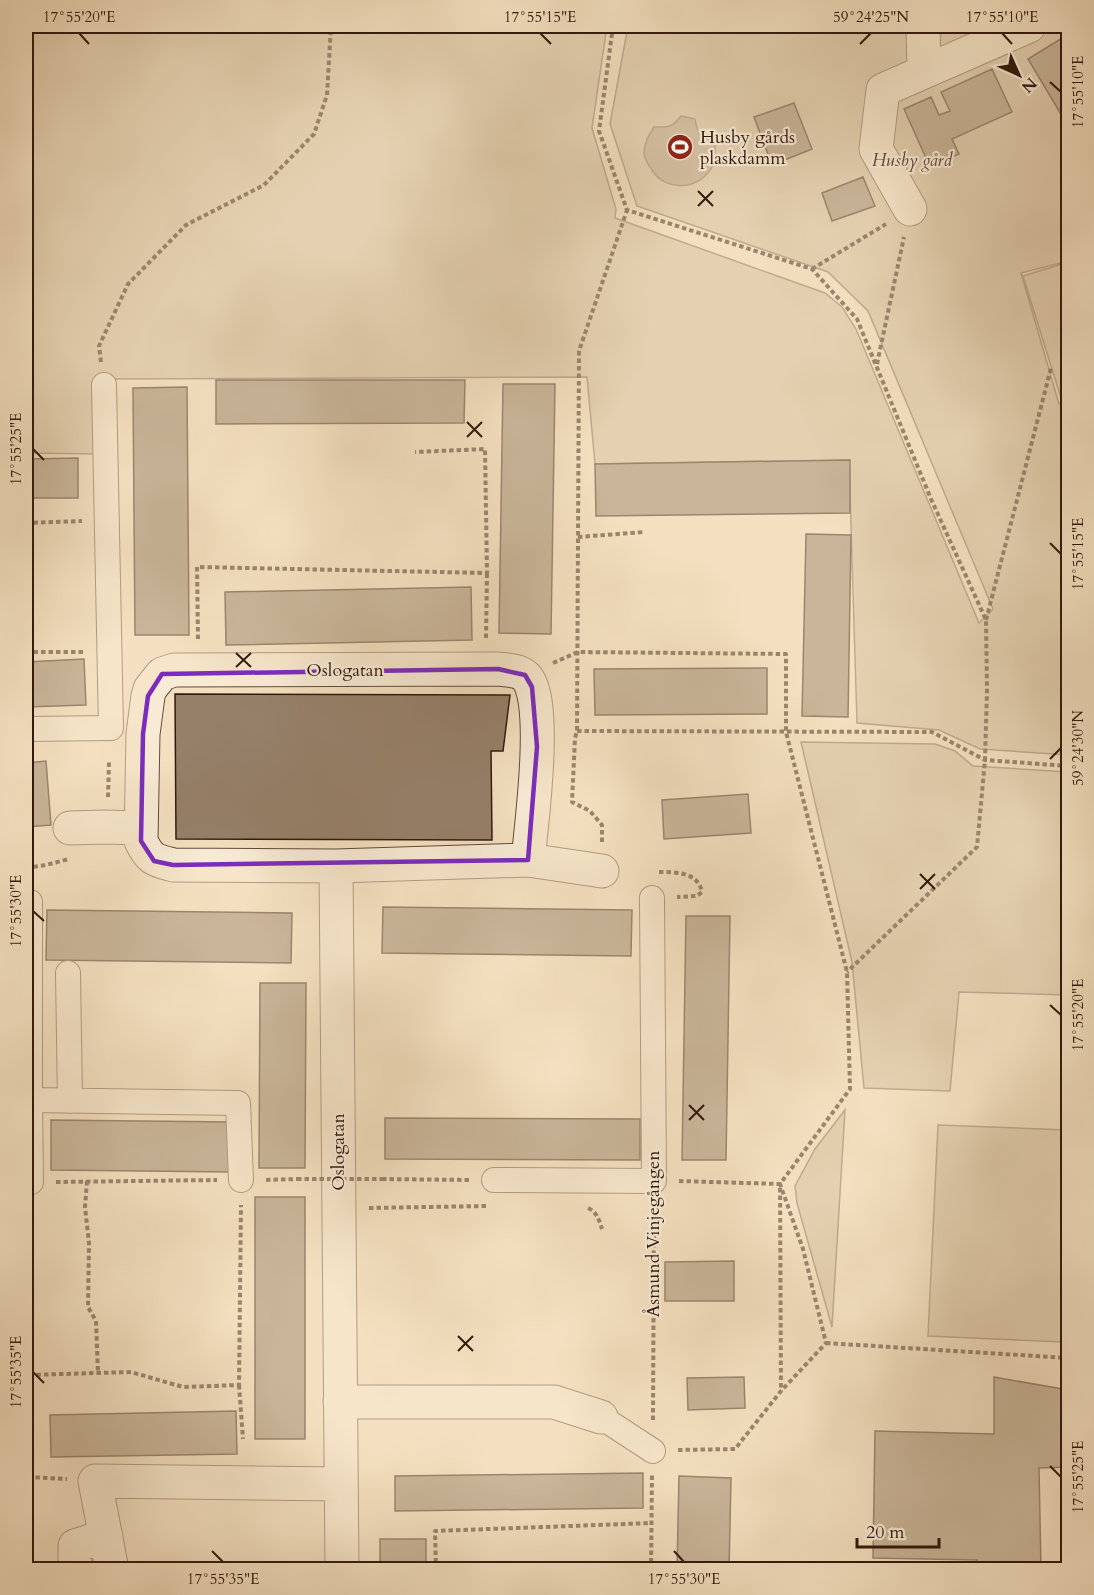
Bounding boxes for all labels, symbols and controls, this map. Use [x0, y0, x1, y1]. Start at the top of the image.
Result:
text: 17°55'20"E [43, 7, 115, 27]
text: 17°55'15"E [504, 7, 576, 27]
text: 59°24'25"N [833, 7, 909, 27]
text: 17°55'10"E [966, 7, 1038, 27]
north arrow [989, 45, 1049, 105]
text: 17°55'10"E [1068, 56, 1088, 128]
text: N [1016, 72, 1042, 98]
place label: Husby gårds plaskdamm [700, 125, 795, 171]
sports icon: Husby gårds plaskdamm [665, 132, 695, 162]
park label: Husby gård [872, 148, 954, 173]
text: 17°55'25"E [6, 413, 26, 485]
text: 17°55'15"E [1068, 518, 1088, 590]
street label: Oslogatan [306, 658, 384, 683]
text: 59°24'30"N [1068, 710, 1088, 786]
text: 17°55'30"E [6, 875, 26, 947]
text: 17°55'20"E [1068, 979, 1088, 1051]
street label: Oslogatan [326, 1113, 351, 1191]
street label: Åsmund Vinjegången [641, 1150, 666, 1317]
text: 17°55'35"E [6, 1336, 26, 1408]
text: 17°55'25"E [1068, 1441, 1088, 1513]
scale bar [857, 1511, 940, 1549]
text: 20 m [866, 1520, 905, 1545]
text: 17°55'35"E [187, 1569, 259, 1589]
text: 17°55'30"E [648, 1569, 720, 1589]

